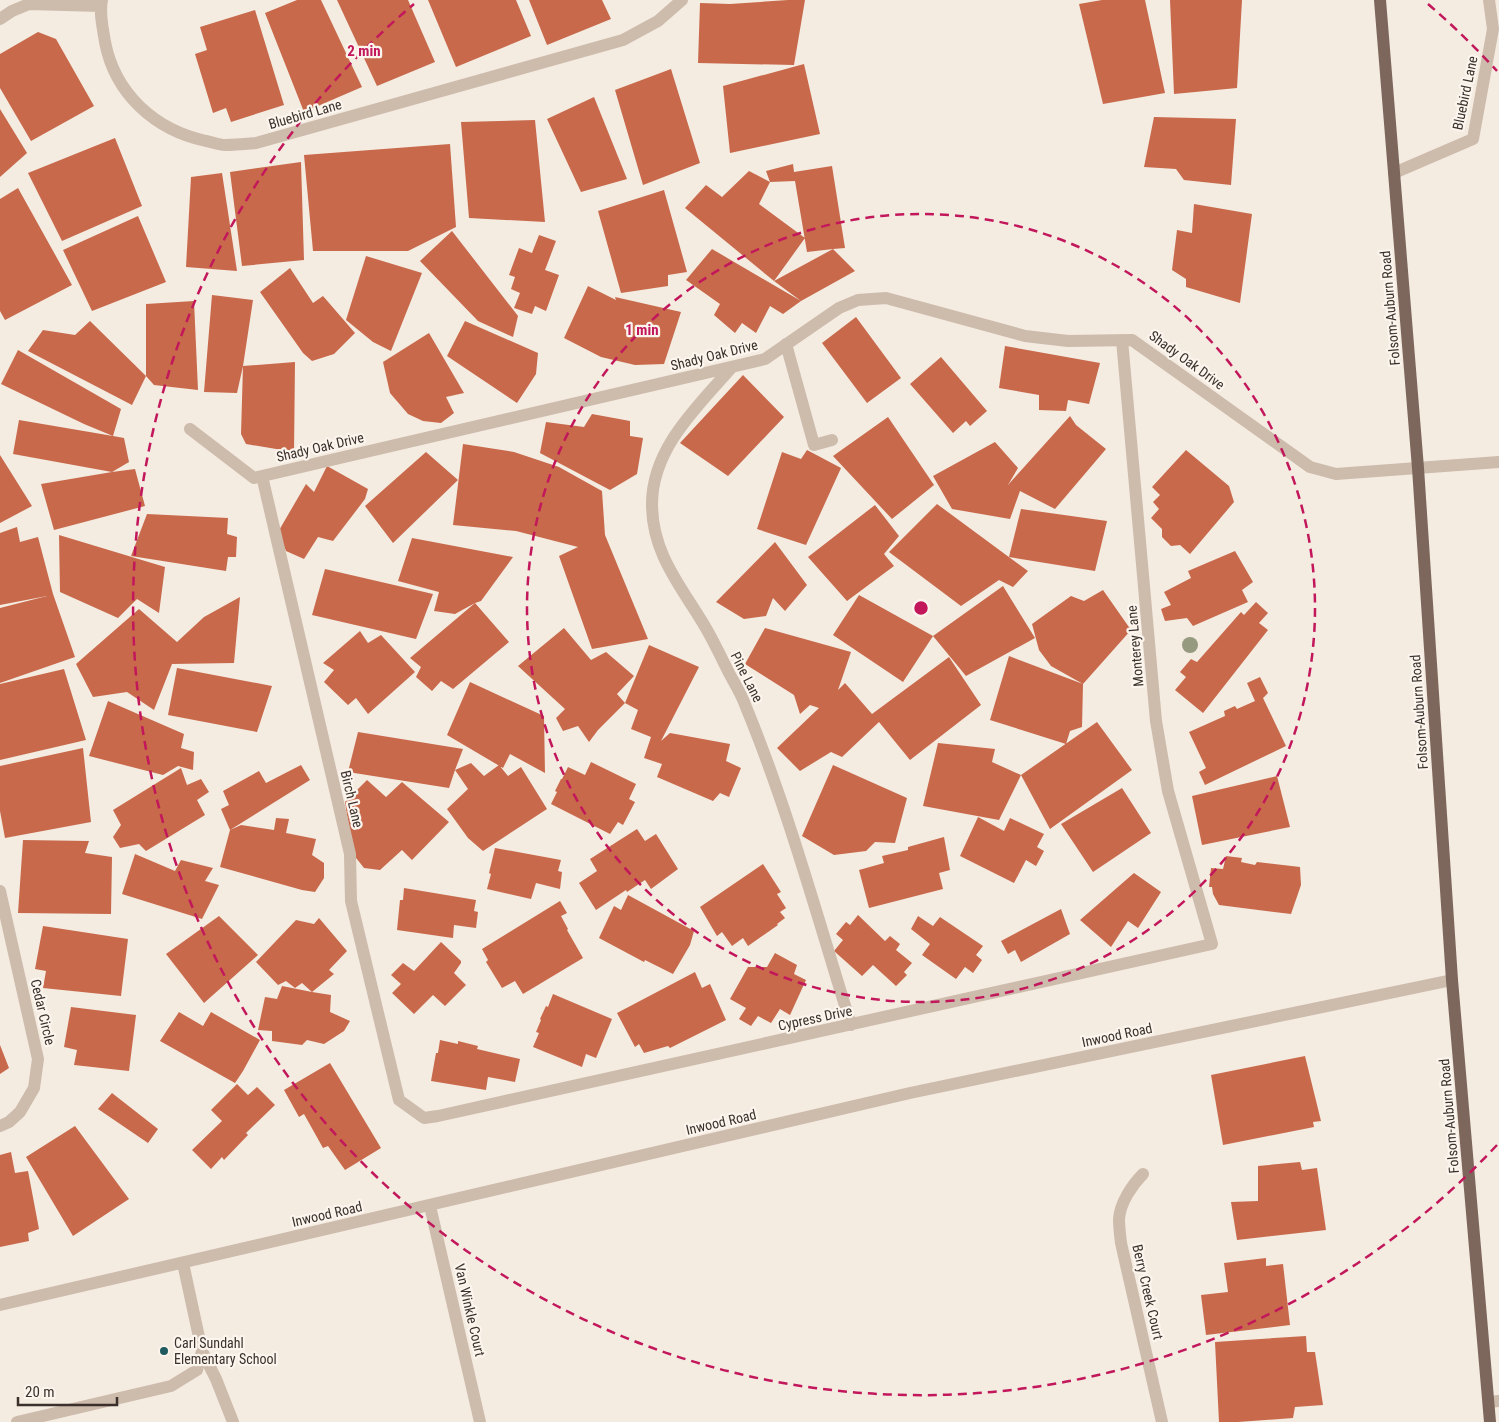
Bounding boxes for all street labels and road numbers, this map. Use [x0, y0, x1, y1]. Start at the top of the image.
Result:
street label: Bluebird Lane [1449, 54, 1481, 131]
street label: Bluebird Lane [267, 96, 344, 132]
street label: Folsom-Auburn Road [1377, 250, 1403, 366]
street label: Shady Oak Drive [1146, 327, 1228, 393]
street label: Shady Oak Drive [669, 336, 760, 374]
street label: Shady Oak Drive [275, 429, 366, 465]
street label: Monterey Lane [1123, 604, 1147, 687]
street label: Pine Lane [728, 649, 767, 705]
street label: Folsom-Auburn Road [1407, 654, 1431, 770]
street label: Birch Lane [338, 769, 366, 830]
street label: Cedar Circle [28, 977, 58, 1047]
street label: Cypress Drive [777, 1002, 854, 1034]
street label: Inwood Road [1080, 1020, 1154, 1050]
street label: Folsom-Auburn Road [1436, 1058, 1462, 1174]
street label: Inwood Road [684, 1106, 758, 1138]
street label: Inwood Road [290, 1198, 364, 1230]
street label: Berry Creek Court [1129, 1243, 1167, 1341]
street label: Van Winkle Court [452, 1262, 488, 1358]

